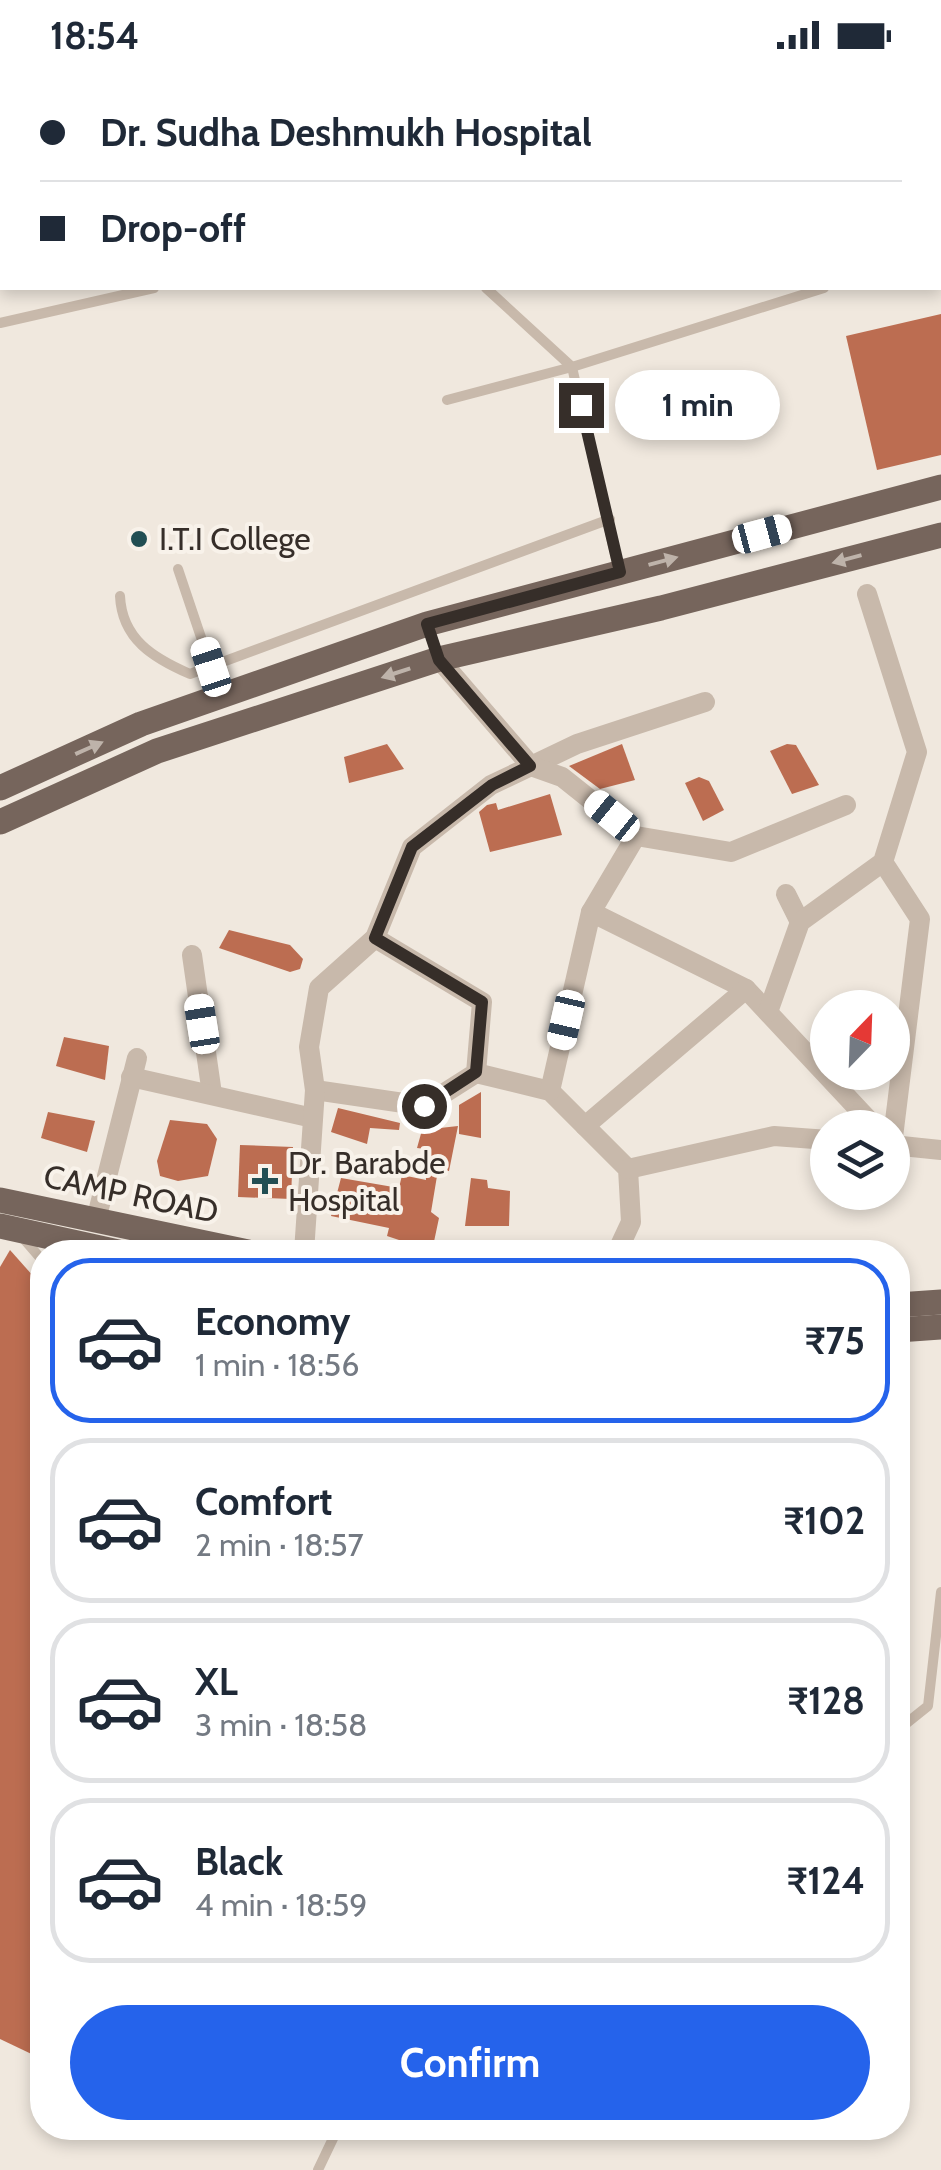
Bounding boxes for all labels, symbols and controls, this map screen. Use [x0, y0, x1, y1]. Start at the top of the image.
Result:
text: 18:54 [50, 12, 139, 59]
text: Dr. Sudha Deshmukh Hospital [100, 109, 592, 156]
text: Drop-off [100, 205, 246, 252]
callout: 1 min [616, 370, 781, 440]
route end [559, 383, 604, 428]
text: 1 min [661, 385, 734, 424]
car [729, 512, 795, 556]
place label: I.T.I College [159, 519, 311, 558]
marker: I.T.I College [128, 528, 150, 550]
one-way arrow [648, 552, 679, 568]
one-way arrow [831, 552, 862, 568]
car [187, 634, 235, 700]
one-way arrow [381, 667, 411, 682]
one-way arrow [75, 739, 104, 756]
car [579, 785, 645, 847]
car [545, 987, 587, 1053]
north arrow [810, 990, 910, 1090]
map controls [810, 990, 910, 1210]
car [182, 992, 222, 1056]
route start [402, 1084, 447, 1129]
button: layers [810, 1110, 910, 1210]
place label: Dr. Barabde Hospital [288, 1143, 446, 1219]
street label: CAMP ROAD [40, 1156, 222, 1231]
marker: Dr. Barabde Hospital [252, 1168, 278, 1194]
icon: car [75, 1296, 165, 1386]
text: Economy [195, 1298, 350, 1345]
text: ₹75 [805, 1317, 865, 1364]
text: 1 min · 18:56 [195, 1345, 359, 1384]
icon: car [75, 1476, 165, 1566]
text: Comfort [195, 1478, 332, 1525]
text: ₹102 [783, 1497, 865, 1544]
text: 2 min · 18:57 [195, 1525, 364, 1564]
icon: car [75, 1656, 165, 1746]
text: XL [195, 1658, 238, 1705]
text: ₹128 [787, 1677, 865, 1724]
text: 3 min · 18:58 [195, 1705, 367, 1744]
icon: car [75, 1836, 165, 1926]
text: Black [195, 1838, 283, 1885]
text: ₹124 [787, 1857, 865, 1904]
text: 4 min · 18:59 [195, 1885, 367, 1924]
button: Confirm [70, 2005, 870, 2120]

